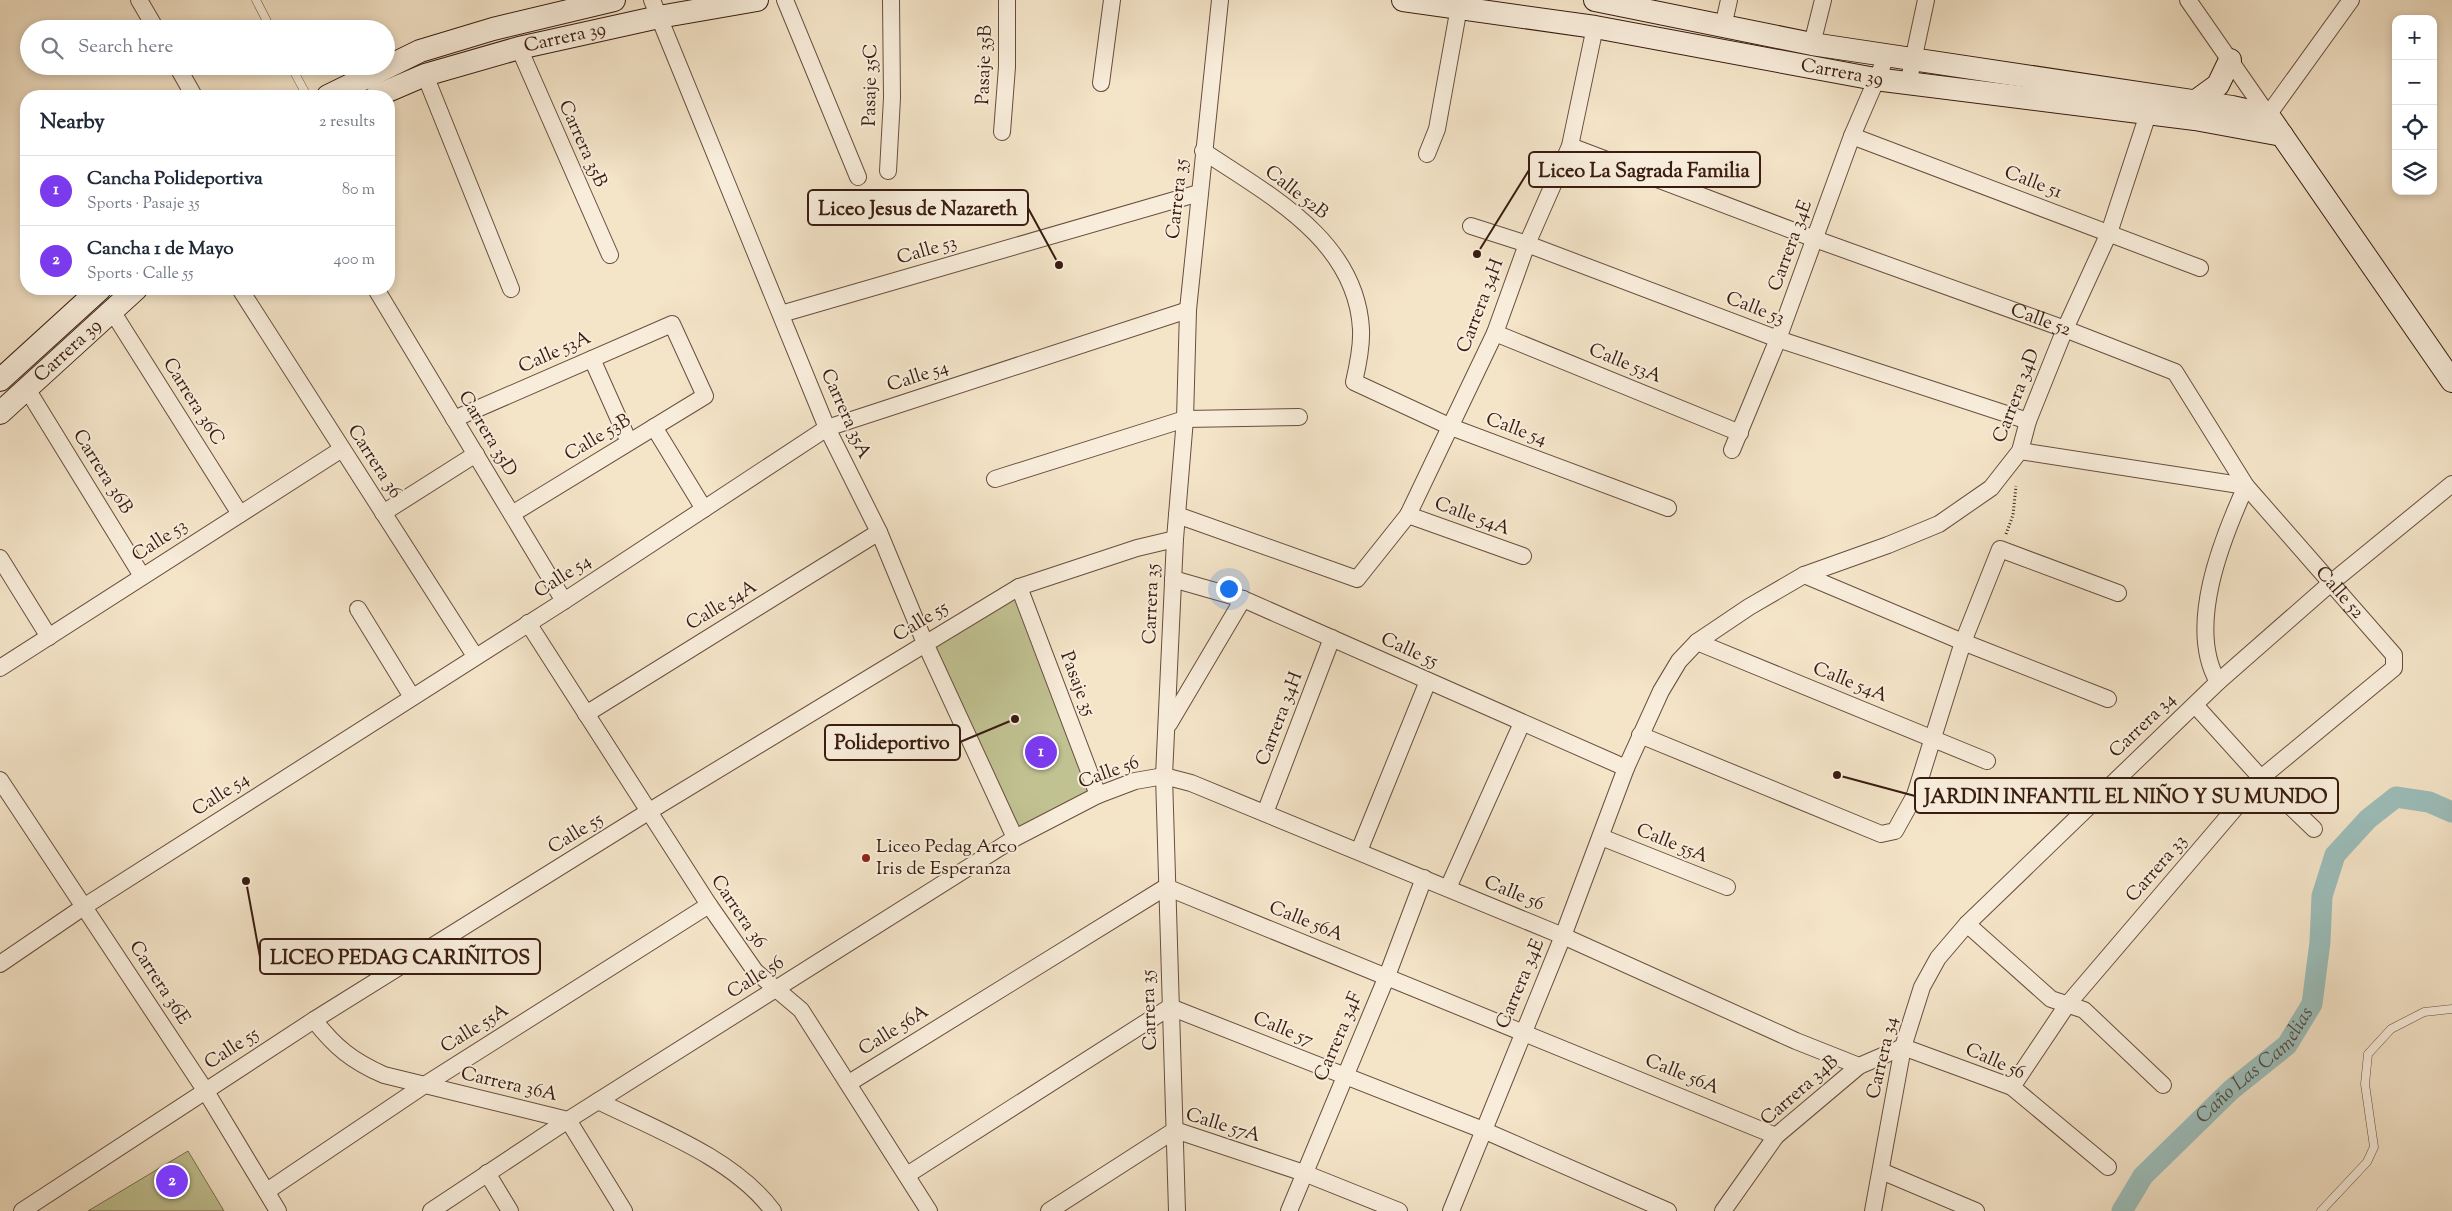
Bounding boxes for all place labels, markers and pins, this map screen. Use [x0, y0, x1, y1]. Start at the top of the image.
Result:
callout: Liceo La Sagrada Familia [1529, 152, 1760, 187]
callout: Liceo Jesus de Nazareth [808, 190, 1028, 225]
callout: Polideportivo [825, 725, 960, 760]
pin: 1 [1025, 733, 1057, 771]
callout: JARDIN INFANTIL EL NIÑO Y SU MUNDO [1915, 778, 2338, 813]
place label: Liceo Pedag Arco Iris de Esperanza [876, 834, 1017, 883]
marker: Liceo Pedag Arco Iris de Esperanza [860, 852, 872, 864]
callout: LICEO PEDAG CARIÑITOS [260, 939, 540, 974]
pin: 2 [156, 1162, 188, 1200]

